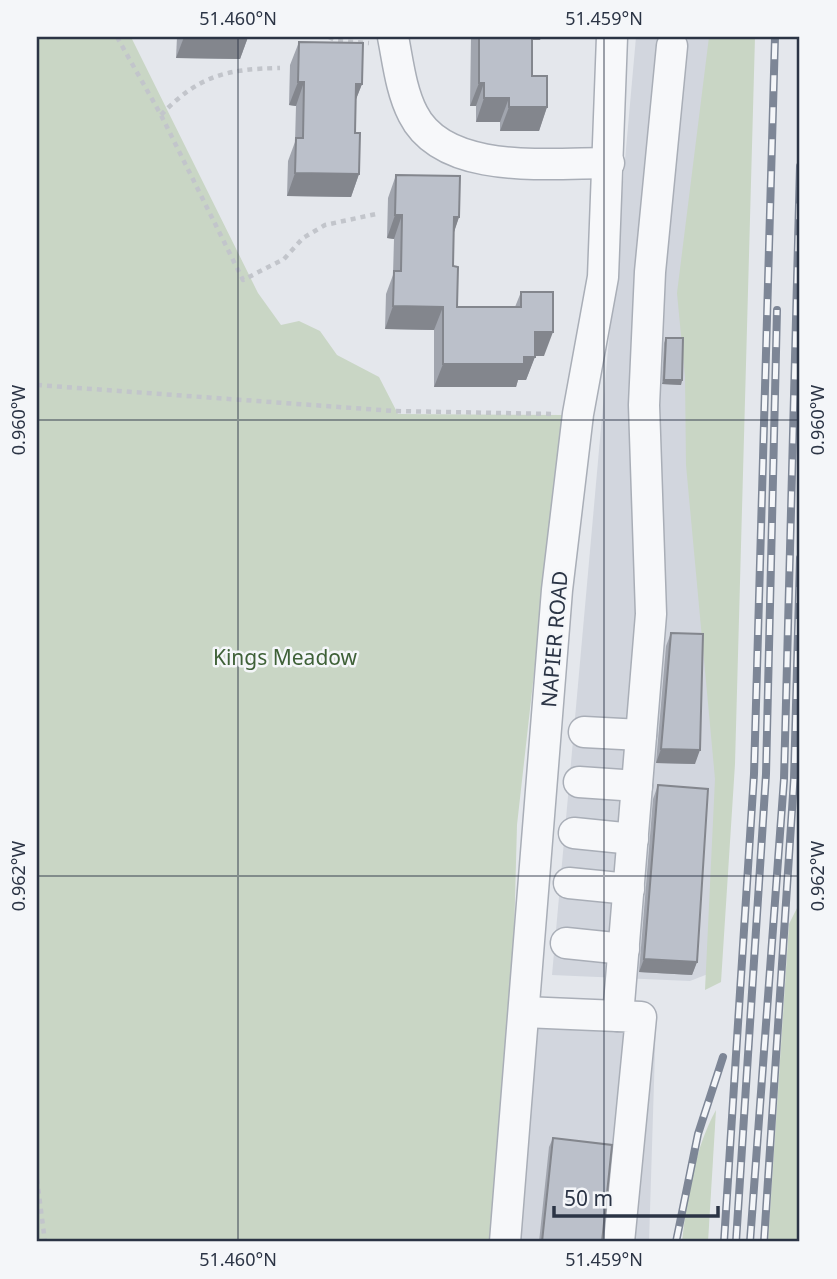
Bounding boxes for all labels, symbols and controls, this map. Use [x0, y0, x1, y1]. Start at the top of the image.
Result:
text: 51.460°N [199, 6, 277, 30]
text: 51.459°N [565, 6, 643, 30]
text: 0.960°W [6, 385, 30, 455]
text: 0.960°W [805, 385, 829, 455]
street label: NAPIER ROAD [534, 569, 574, 709]
park label: Kings Meadow [213, 643, 358, 671]
text: 0.962°W [6, 841, 30, 911]
text: 0.962°W [805, 841, 829, 911]
scale bar [554, 1174, 718, 1218]
text: 50 m [564, 1184, 613, 1212]
text: 51.460°N [199, 1247, 277, 1271]
text: 51.459°N [565, 1247, 643, 1271]

